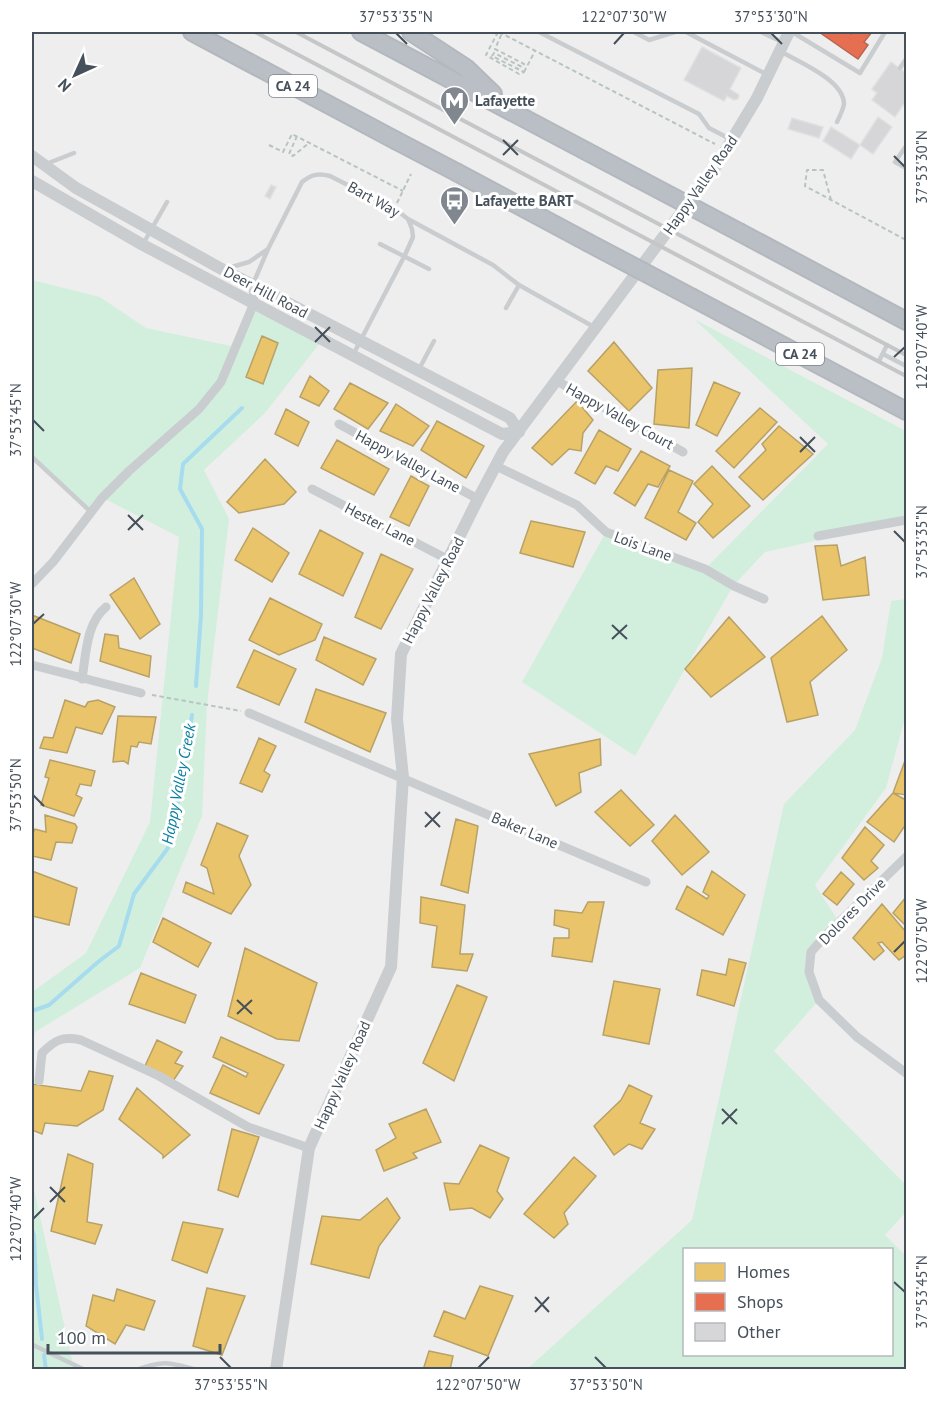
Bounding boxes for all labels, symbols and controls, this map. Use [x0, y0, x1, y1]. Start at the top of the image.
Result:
text: 37°53'35"N [359, 7, 433, 26]
text: 122°07'30"W [582, 7, 667, 26]
text: 37°53'30"N [734, 7, 808, 26]
north arrow [45, 45, 105, 105]
text: N [54, 75, 75, 96]
road number: CA 24 [269, 75, 317, 97]
metro station icon: Lafayette [438, 84, 470, 126]
place label: Lafayette [475, 91, 535, 110]
text: 37°53'30"N [912, 130, 931, 204]
street label: Happy Valley Road [659, 132, 741, 238]
street label: Bart Way [345, 177, 403, 221]
bus stop icon: Lafayette BART [438, 184, 470, 226]
place label: Lafayette BART [475, 191, 574, 210]
street label: Deer Hill Road [221, 262, 311, 322]
text: 122°07'40"W [912, 304, 931, 389]
road number: CA 24 [776, 343, 824, 365]
street label: Happy Valley Court [563, 379, 677, 453]
text: 37°53'45"N [6, 383, 25, 457]
street label: Happy Valley Lane [352, 425, 464, 497]
street label: Hester Lane [342, 498, 418, 550]
text: 37°53'35"N [912, 505, 931, 579]
street label: Lois Lane [612, 527, 674, 565]
street label: Happy Valley Road [398, 534, 468, 646]
text: 122°07'30"W [6, 581, 25, 666]
water label: Happy Valley Creek [156, 721, 200, 846]
text: 37°53'50"N [6, 758, 25, 832]
street label: Baker Lane [489, 807, 561, 853]
street label: Dolores Drive [815, 874, 889, 948]
text: 122°07'50"W [912, 898, 931, 983]
street label: Happy Valley Road [310, 1018, 374, 1132]
text: 122°07'40"W [6, 1176, 25, 1261]
legend [683, 1248, 893, 1356]
text: 37°53'45"N [912, 1255, 931, 1329]
text: Homes [737, 1260, 790, 1283]
text: Shops [737, 1290, 783, 1313]
scale bar [48, 1317, 220, 1355]
text: Other [737, 1320, 781, 1343]
text: 100 m [57, 1326, 106, 1349]
text: 37°53'55"N [194, 1375, 268, 1394]
text: 122°07'50"W [436, 1375, 521, 1394]
text: 37°53'50"N [569, 1375, 643, 1394]

